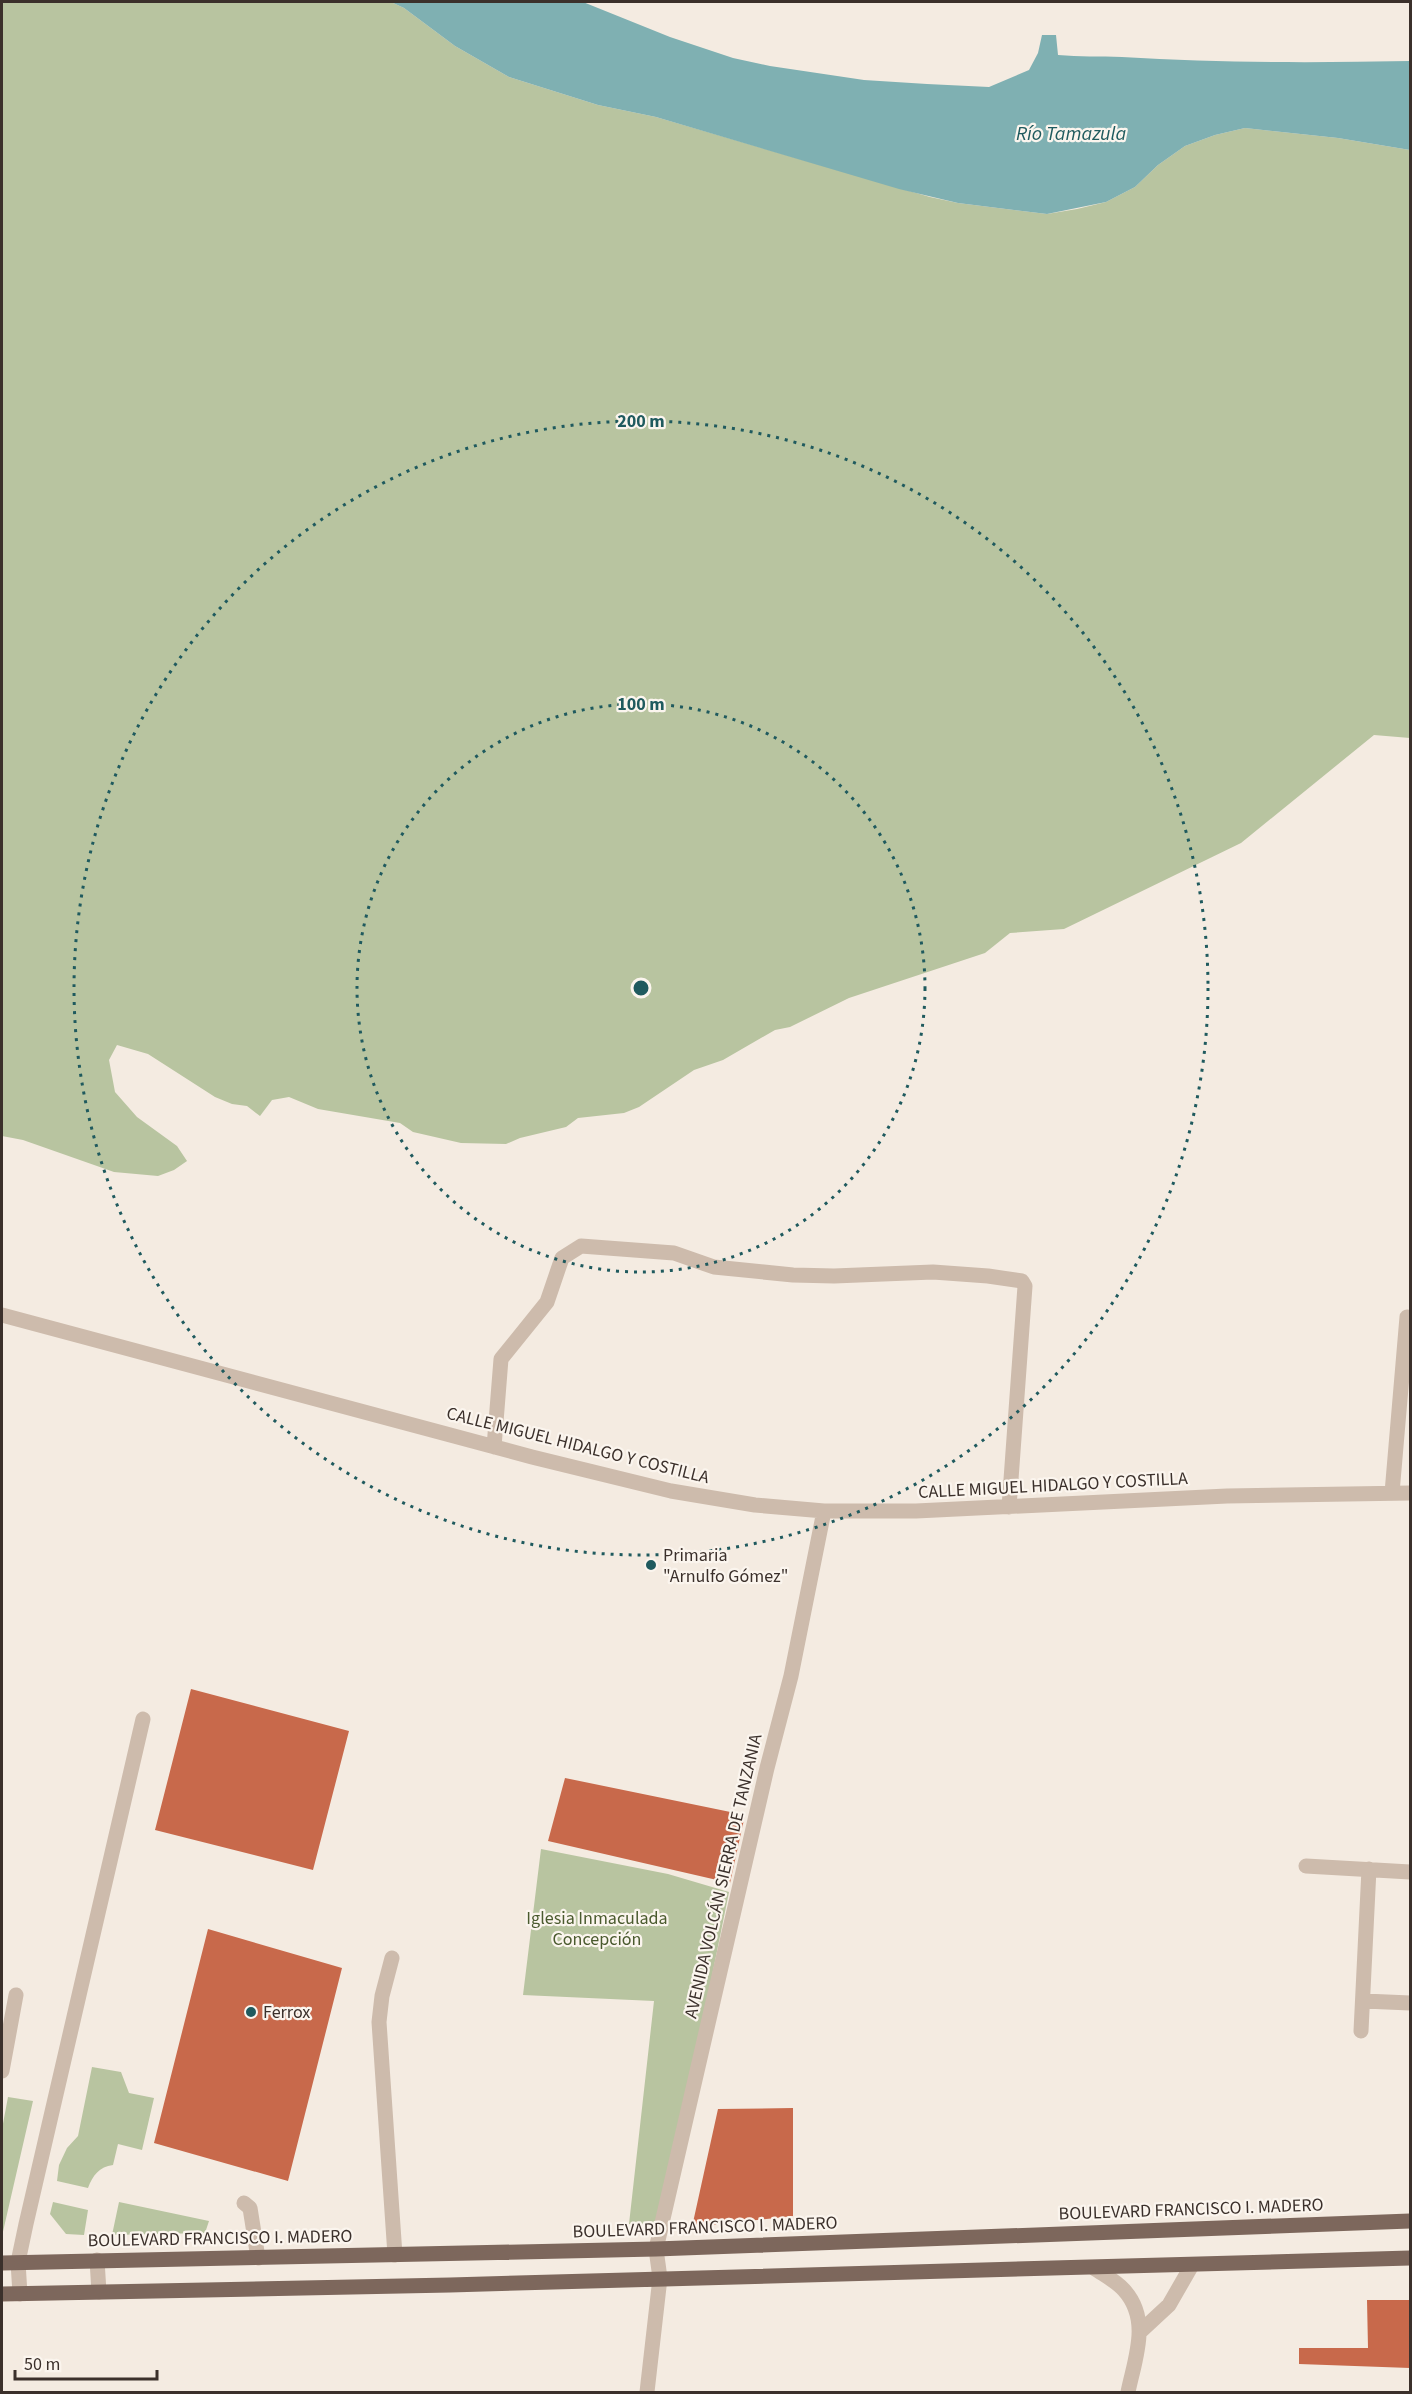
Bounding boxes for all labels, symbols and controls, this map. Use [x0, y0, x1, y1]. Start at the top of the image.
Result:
water label: Río Tamazula [1016, 120, 1126, 148]
text: 200 m [617, 409, 665, 434]
text: 100 m [617, 692, 665, 717]
centre of rings [631, 978, 651, 998]
street label: CALLE MIGUEL HIDALGO Y COSTILLA [444, 1401, 712, 1490]
street label: CALLE MIGUEL HIDALGO Y COSTILLA [918, 1466, 1189, 1505]
place label: Primaria "Arnulfo Gómez" [663, 1543, 788, 1589]
marker: Primaria "Arnulfo Gómez" [644, 1558, 658, 1572]
street label: AVENIDA VOLCÁN SIERRA DE TANZANIA [679, 1731, 768, 2021]
park label: Iglesia Inmaculada Concepción [526, 1906, 668, 1952]
place label: Ferrox [263, 2000, 310, 2025]
marker: Ferrox [244, 2005, 258, 2019]
street label: BOULEVARD FRANCISCO I. MADERO [1058, 2192, 1324, 2227]
street label: BOULEVARD FRANCISCO I. MADERO [572, 2210, 838, 2245]
street label: BOULEVARD FRANCISCO I. MADERO [87, 2224, 353, 2253]
scale bar [15, 2343, 158, 2381]
text: 50 m [24, 2352, 60, 2377]

